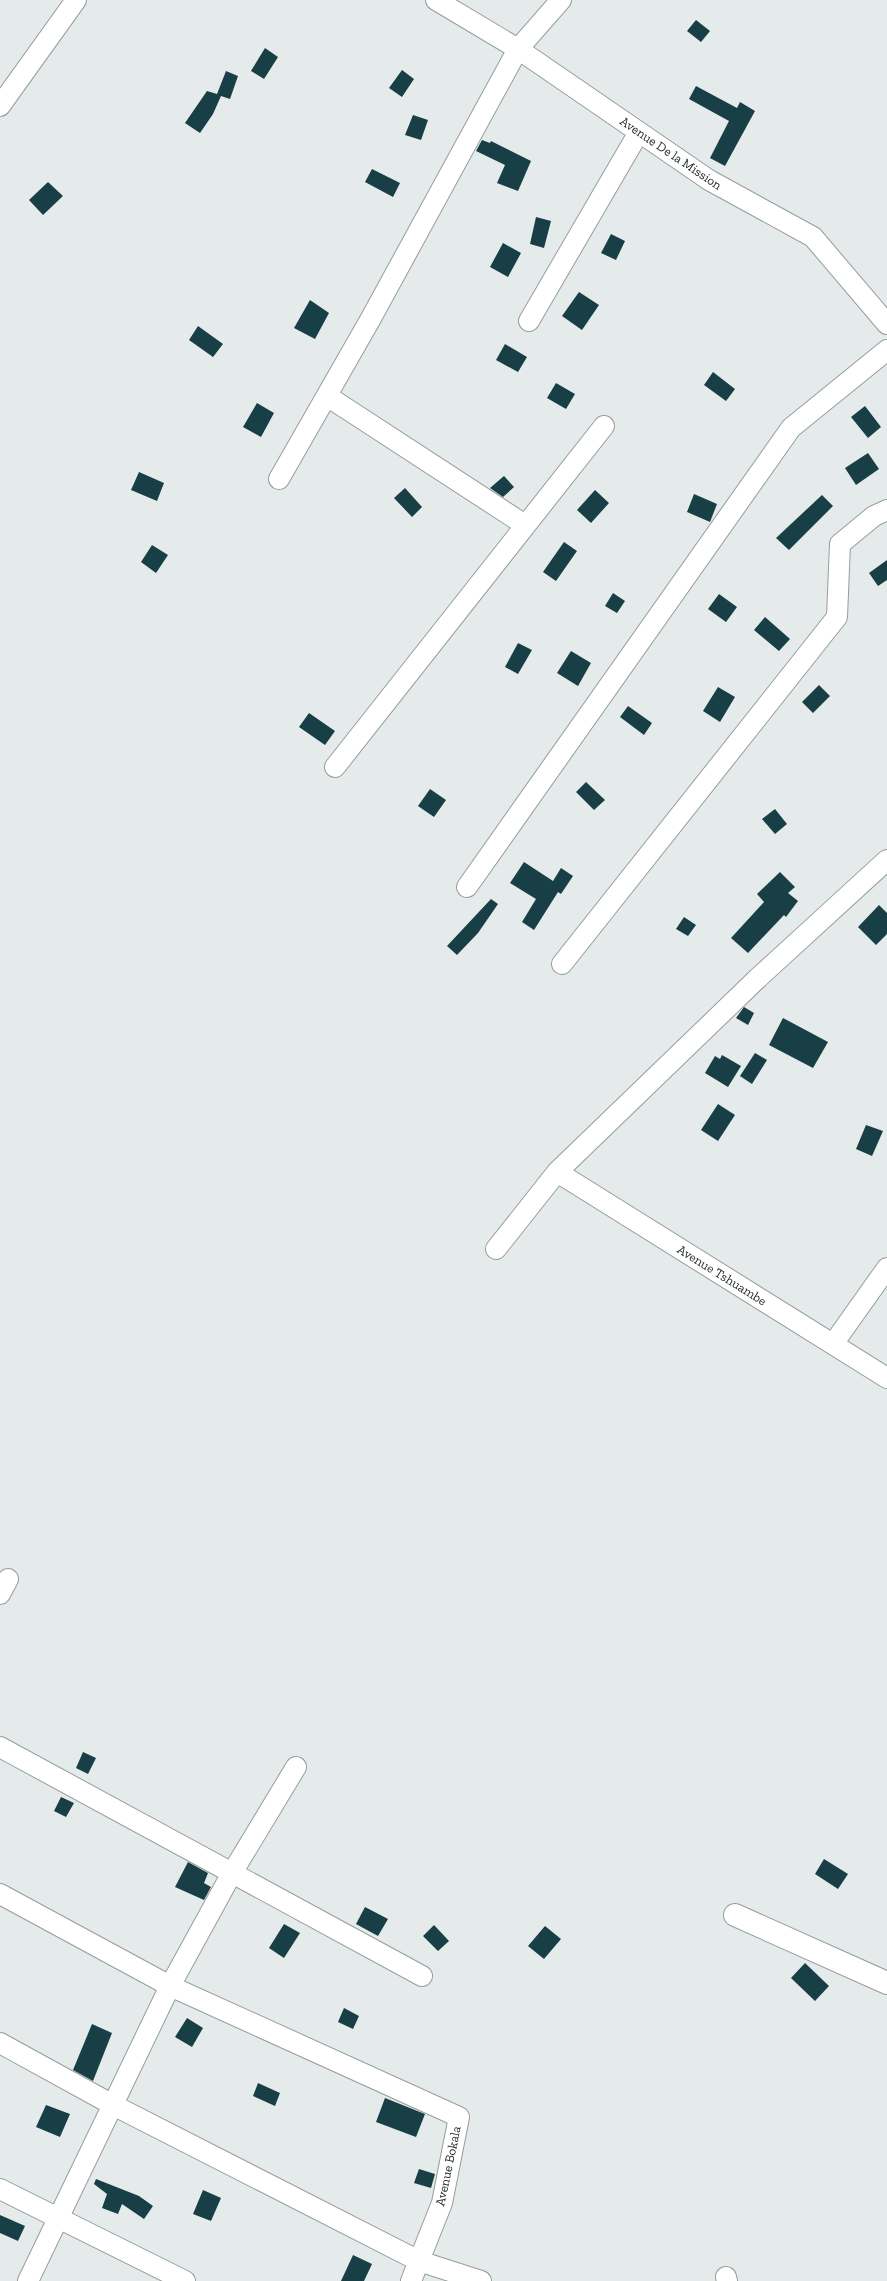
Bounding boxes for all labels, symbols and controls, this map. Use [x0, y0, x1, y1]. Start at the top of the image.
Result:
street label: Avenue De la Mission [617, 113, 725, 193]
street label: Avenue Tshuambe [675, 1242, 769, 1308]
street label: Avenue Bokala [432, 2124, 464, 2207]

